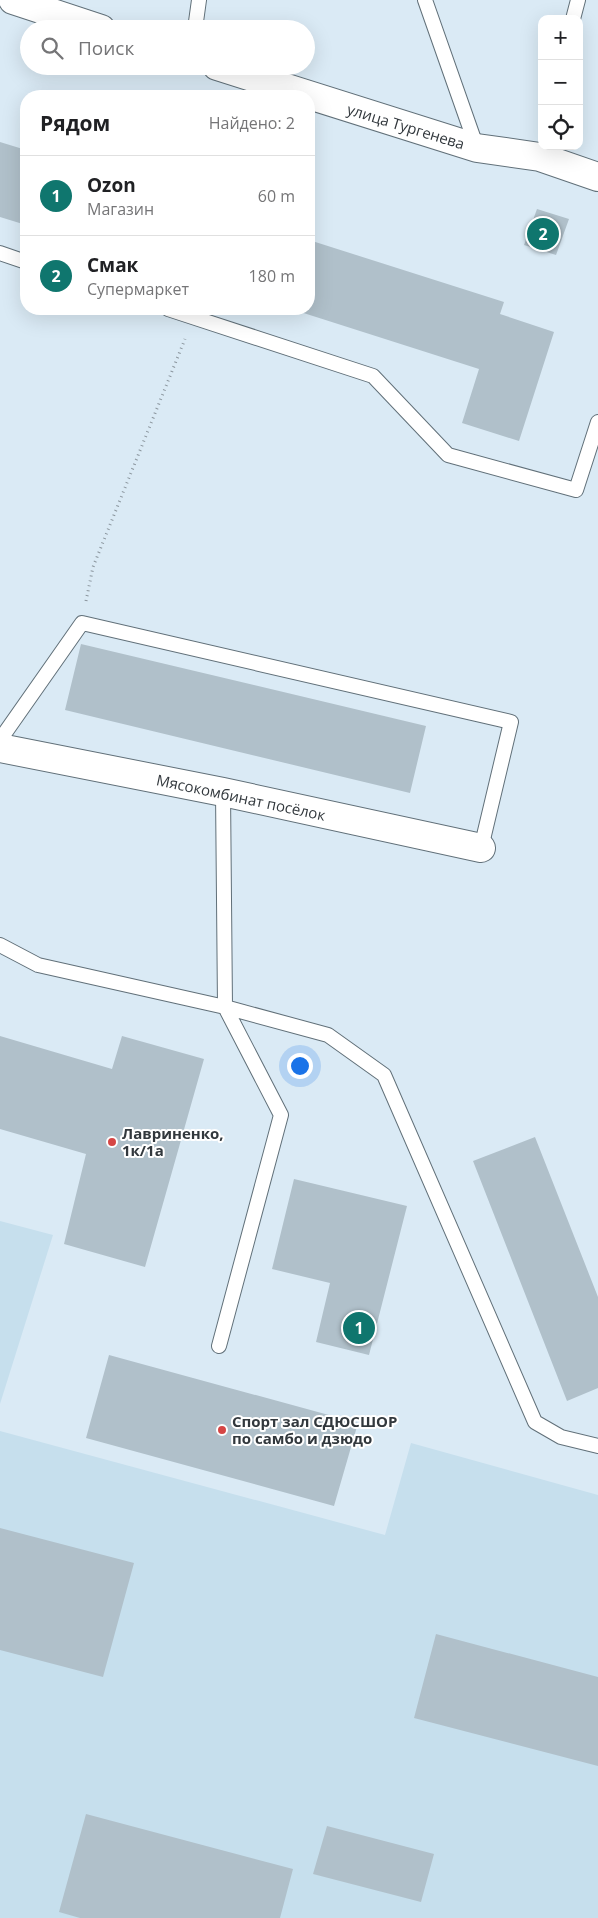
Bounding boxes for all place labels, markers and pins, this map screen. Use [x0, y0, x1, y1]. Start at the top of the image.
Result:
pin: 2 [527, 215, 559, 253]
place label: Лавриненко, 1к/1а [122, 1123, 224, 1160]
marker: Лавриненко, 1к/1а [106, 1136, 118, 1148]
pin: 1 [343, 1309, 375, 1347]
place label: Спорт зал СДЮСШОР по самбо и дзюдо [232, 1411, 397, 1448]
marker: Спорт зал СДЮСШОР по самбо и дзюдо [216, 1424, 228, 1436]

